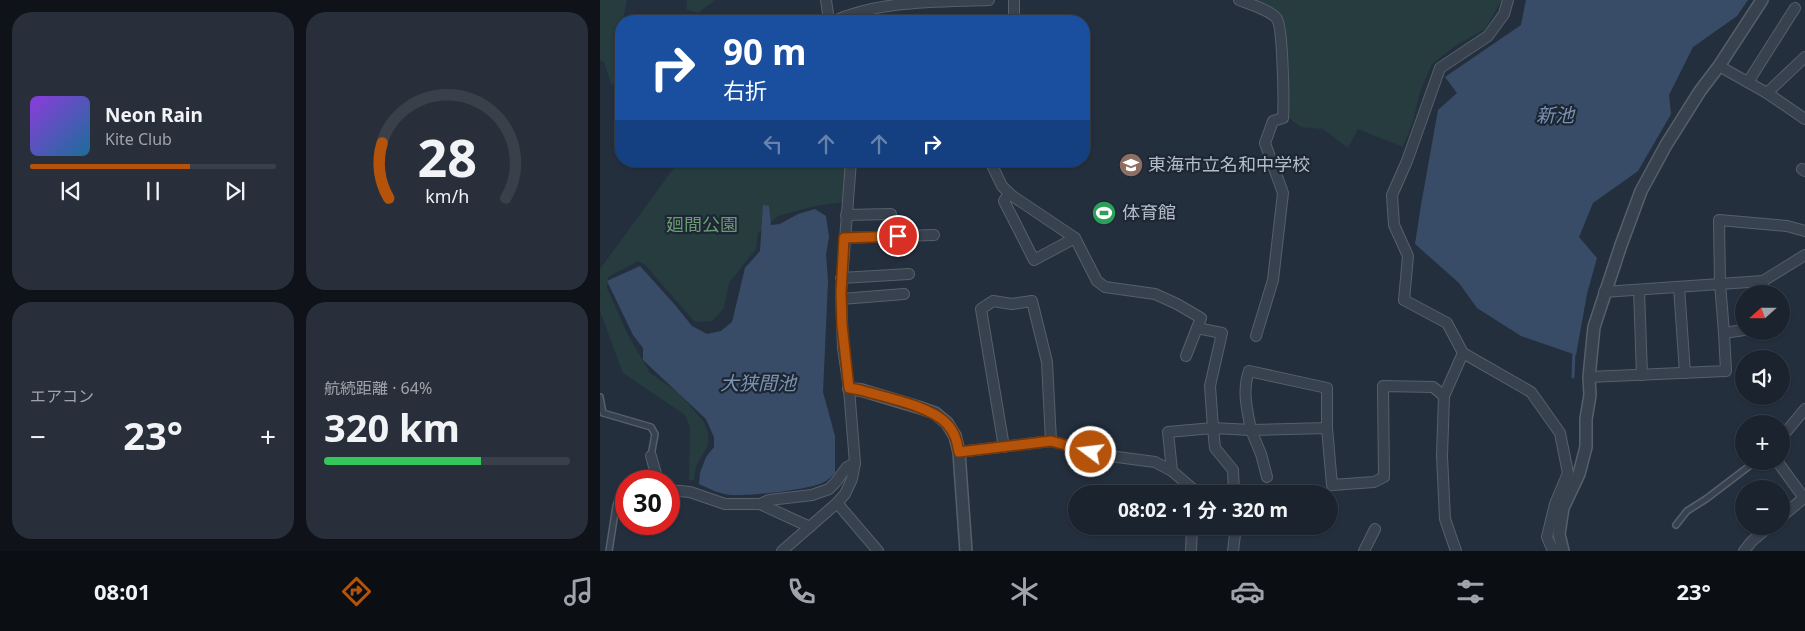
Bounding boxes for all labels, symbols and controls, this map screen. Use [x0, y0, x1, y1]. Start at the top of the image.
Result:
text: 90 m [723, 28, 806, 75]
icon: right [640, 35, 705, 100]
text: 右折 [723, 75, 767, 105]
text: Neon Rain [105, 102, 203, 128]
water label: 新池 [1536, 102, 1576, 128]
text: 28 [417, 121, 477, 192]
text: Kite Club [105, 128, 172, 150]
icon: left [759, 130, 787, 158]
icon: ahead [812, 130, 840, 158]
icon: ahead [865, 130, 893, 158]
icon: right [918, 130, 946, 158]
school or university icon: 東海市立名和中学校 [1118, 152, 1144, 178]
place label: 東海市立名和中学校 [1148, 152, 1310, 176]
icon: previous [57, 177, 85, 205]
icon: pause [139, 177, 167, 205]
icon: next [221, 177, 249, 205]
text: km/h [425, 184, 469, 208]
sports icon: 体育館 [1091, 200, 1117, 226]
place label: 体育館 [1122, 200, 1176, 224]
park label: 廻間公園 [666, 212, 738, 236]
pin [877, 215, 919, 257]
icon: arrive [884, 222, 912, 250]
north arrow [1735, 285, 1790, 340]
map controls [1735, 285, 1790, 535]
button: sound [1735, 350, 1790, 405]
water label: 大狭間池 [720, 370, 798, 396]
text: 航続距離 · 64% [324, 377, 432, 399]
text: エアコン [30, 385, 94, 407]
text: 320 km [324, 401, 460, 453]
text: 23° [123, 409, 183, 461]
button: + [1735, 415, 1790, 470]
text: − [30, 417, 46, 455]
text: + [260, 417, 276, 455]
position arrow [1064, 425, 1116, 477]
speed limit sign: 30 [615, 470, 680, 535]
button: − [1735, 480, 1790, 535]
text: 08:02 · 1 分 · 320 m [1118, 497, 1288, 523]
icon: directions [339, 574, 374, 609]
icon: music [561, 574, 596, 609]
icon: phone [784, 574, 819, 609]
icon: climate [1007, 574, 1042, 609]
icon: car [1230, 574, 1265, 609]
icon: filters [1453, 574, 1488, 609]
text: 08:01 [94, 576, 151, 606]
text: 23° [1676, 576, 1711, 606]

